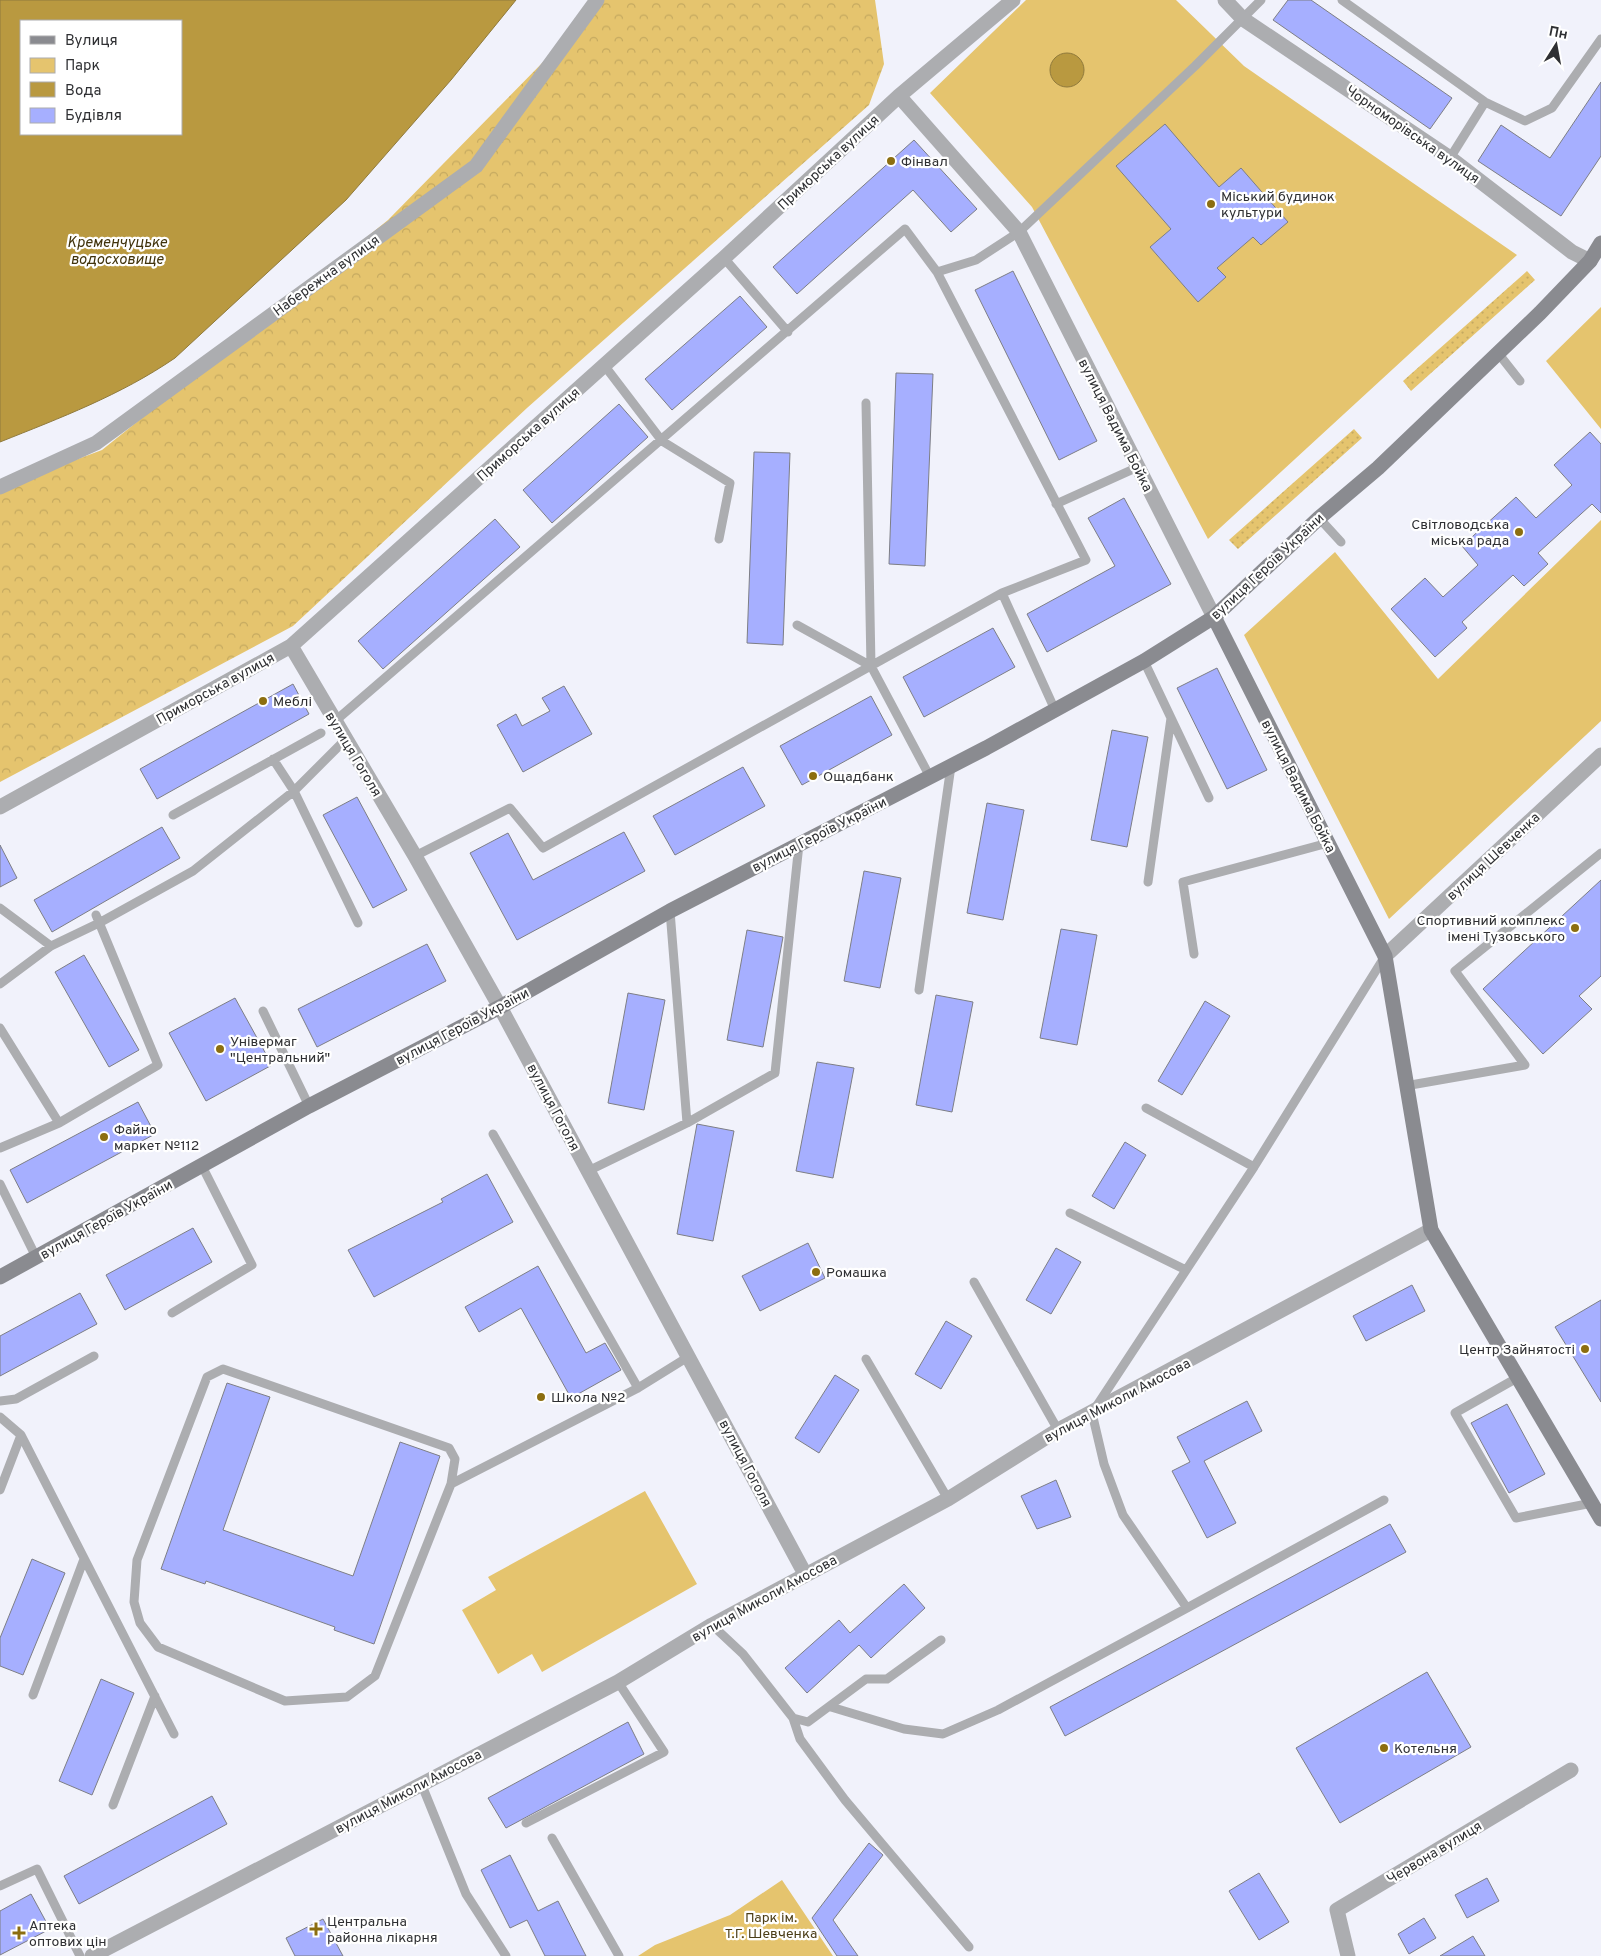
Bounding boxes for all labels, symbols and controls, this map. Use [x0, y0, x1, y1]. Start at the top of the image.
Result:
legend [20, 20, 182, 135]
north arrow [1531, 20, 1581, 70]
text: Пн [1547, 24, 1569, 44]
text: Вулиця [65, 32, 118, 51]
text: Парк [65, 57, 100, 76]
text: Вода [65, 82, 101, 101]
street label: Чорноморівська вулиця [1342, 82, 1482, 188]
text: Будівля [65, 107, 122, 126]
street label: Приморська вулиця [775, 112, 883, 215]
place label: Фінвал [901, 154, 948, 171]
marker: Фінвал [885, 155, 897, 167]
place label: Міський будинок культури [1221, 189, 1335, 222]
marker: Міський будинок культури [1205, 198, 1217, 210]
street label: Набережна вулиця [270, 232, 383, 320]
water label: Кременчуцьке водосховище [67, 234, 167, 270]
street label: вулиця Вадима Бойка [1074, 356, 1156, 495]
street label: Приморська вулиця [474, 384, 584, 486]
street label: вулиця Героїв України [1208, 510, 1328, 624]
place label: Світловодська міська рада [1411, 517, 1509, 550]
marker: Світловодська міська рада [1513, 526, 1525, 538]
street label: Приморська вулиця [154, 650, 278, 729]
place label: Меблі [273, 694, 312, 711]
marker: Меблі [257, 695, 269, 707]
street label: вулиця Гоголя [321, 709, 385, 800]
street label: вулиця Вадима Бойка [1257, 717, 1339, 856]
place label: Ощадбанк [823, 769, 894, 786]
marker: Ощадбанк [807, 770, 819, 782]
street label: вулиця Героїв України [750, 794, 890, 877]
street label: вулиця Шевченка [1444, 810, 1544, 905]
place label: Спортивний комплекс імені Тузовського [1416, 913, 1565, 946]
marker: Спортивний комплекс імені Тузовського [1569, 922, 1581, 934]
street label: вулиця Героїв України [393, 985, 532, 1070]
place label: Універмаг "Центральний" [230, 1034, 330, 1067]
marker: Універмаг "Центральний" [214, 1043, 226, 1055]
street label: вулиця Гоголя [523, 1061, 583, 1154]
place label: Файно маркет №112 [114, 1122, 199, 1155]
marker: Файно маркет №112 [98, 1131, 110, 1143]
street label: вулиця Героїв України [38, 1177, 176, 1264]
place label: Ромашка [826, 1265, 887, 1282]
marker: Ромашка [810, 1266, 822, 1278]
place label: Центр Зайнятості [1459, 1342, 1575, 1359]
marker: Центр Зайнятості [1579, 1343, 1591, 1355]
street label: вулиця Миколи Амосова [1042, 1355, 1194, 1447]
place label: Школа №2 [551, 1390, 626, 1407]
marker: Школа №2 [535, 1391, 547, 1403]
street label: вулиця Гоголя [715, 1417, 775, 1510]
street label: вулиця Миколи Амосова [689, 1552, 840, 1646]
place label: Котельня [1394, 1741, 1457, 1758]
marker: Котельня [1378, 1742, 1390, 1754]
street label: вулиця Миколи Амосова [333, 1746, 485, 1838]
street label: Червона вулиця [1384, 1818, 1485, 1888]
park label: Парк ім. Т.Г. Шевченка [725, 1910, 817, 1943]
place label: Центральна районна лікарня [327, 1914, 438, 1947]
place label: Аптека оптових цін [29, 1918, 107, 1951]
marker: Центральна районна лікарня [309, 1922, 323, 1936]
marker: Аптека оптових цін [13, 1927, 25, 1939]

